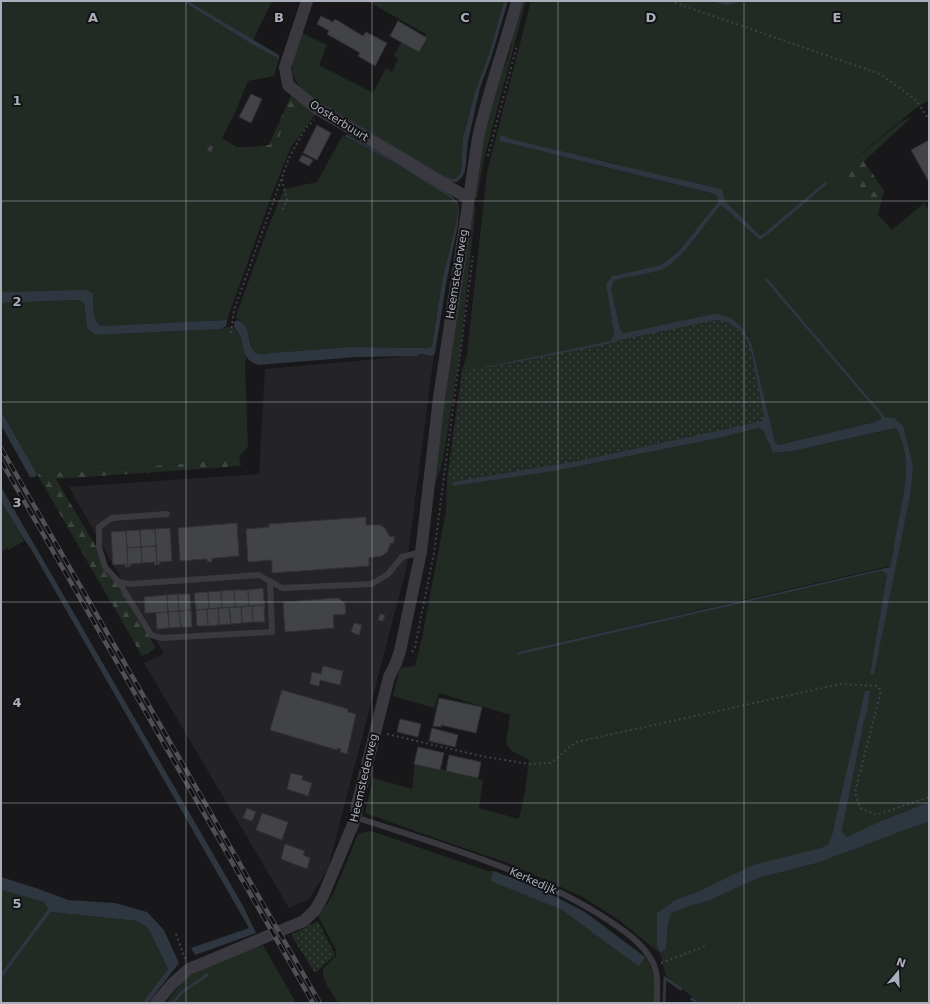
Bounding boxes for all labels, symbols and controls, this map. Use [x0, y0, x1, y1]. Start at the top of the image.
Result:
text: A [88, 10, 98, 25]
text: B [274, 10, 284, 25]
text: C [460, 10, 470, 25]
text: D [646, 10, 657, 25]
text: E [833, 10, 841, 25]
text: 1 [12, 93, 22, 108]
street label: Oosterbuurt [307, 98, 371, 144]
street label: Heemstederweg [444, 228, 470, 320]
text: 2 [12, 294, 22, 309]
text: 3 [12, 495, 22, 510]
text: 4 [12, 695, 22, 710]
street label: Heemstederweg [348, 733, 380, 823]
street label: Kerkedijk [507, 865, 559, 897]
text: 5 [12, 896, 22, 911]
north arrow [878, 952, 918, 992]
text: N [895, 955, 908, 971]

